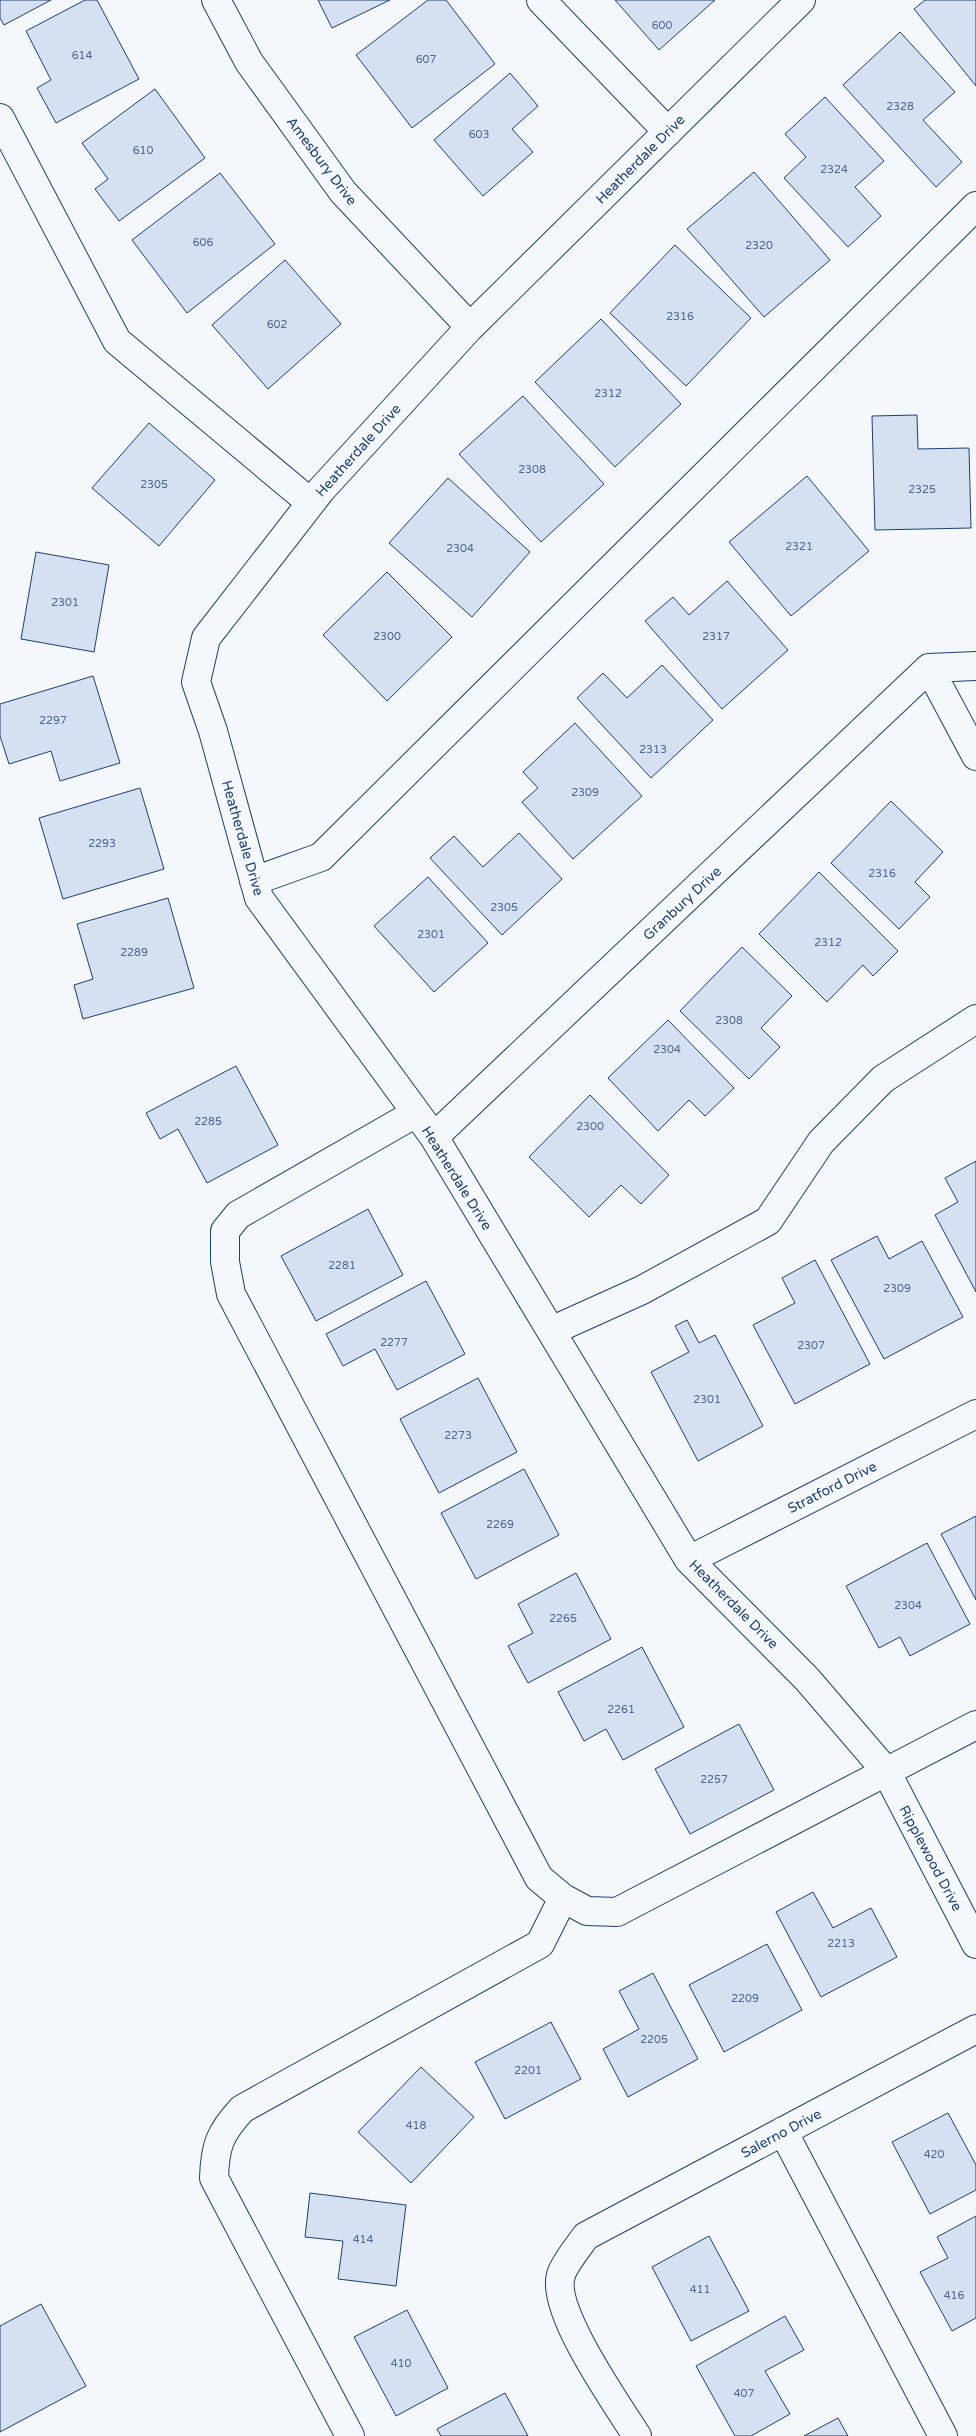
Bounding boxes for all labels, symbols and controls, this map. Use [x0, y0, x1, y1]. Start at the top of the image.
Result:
house number: 600 [652, 19, 672, 32]
house number: 614 [72, 49, 92, 62]
house number: 607 [416, 53, 436, 66]
house number: 2328 [886, 100, 914, 113]
street label: Heatherdale Drive [592, 111, 689, 208]
street label: Amesbury Drive [283, 114, 360, 209]
house number: 603 [469, 128, 489, 141]
house number: 610 [133, 144, 153, 157]
house number: 2324 [820, 163, 848, 176]
house number: 606 [193, 236, 213, 249]
house number: 2320 [745, 239, 773, 252]
house number: 2316 [666, 310, 694, 323]
house number: 602 [267, 318, 287, 331]
house number: 2312 [594, 387, 622, 400]
street label: Heatherdale Drive [312, 400, 405, 500]
house number: 2308 [518, 463, 546, 476]
house number: 2305 [140, 478, 168, 491]
house number: 2325 [908, 483, 936, 496]
house number: 2321 [785, 540, 813, 553]
house number: 2304 [446, 542, 474, 555]
house number: 2301 [51, 596, 79, 609]
house number: 2300 [373, 630, 401, 643]
house number: 2317 [702, 630, 730, 643]
house number: 2297 [39, 714, 67, 727]
house number: 2313 [639, 743, 667, 756]
street label: Heatherdale Drive [218, 779, 267, 898]
house number: 2309 [571, 786, 599, 799]
house number: 2293 [88, 837, 116, 850]
street label: Granbury Drive [640, 863, 725, 944]
house number: 2316 [868, 867, 896, 880]
house number: 2305 [490, 901, 518, 914]
house number: 2301 [417, 928, 445, 941]
house number: 2312 [814, 936, 842, 949]
house number: 2289 [120, 946, 148, 959]
house number: 2308 [715, 1014, 743, 1027]
house number: 2304 [653, 1043, 681, 1056]
house number: 2285 [194, 1115, 222, 1128]
house number: 2300 [576, 1120, 604, 1133]
street label: Heatherdale Drive [418, 1123, 495, 1233]
house number: 2281 [328, 1259, 356, 1272]
house number: 2309 [883, 1282, 911, 1295]
house number: 2277 [380, 1336, 408, 1349]
house number: 2307 [797, 1339, 825, 1352]
house number: 2301 [693, 1393, 721, 1406]
house number: 2273 [444, 1429, 472, 1442]
street label: Stratford Drive [785, 1458, 880, 1517]
house number: 2269 [486, 1518, 514, 1531]
street label: Heatherdale Drive [685, 1556, 782, 1653]
house number: 2304 [894, 1599, 922, 1612]
house number: 2265 [549, 1612, 577, 1625]
house number: 2261 [607, 1703, 635, 1716]
house number: 2257 [700, 1773, 728, 1786]
street label: Ripplewood Drive [895, 1802, 966, 1914]
house number: 2213 [827, 1937, 855, 1950]
house number: 2209 [731, 1992, 759, 2005]
house number: 2205 [640, 2033, 668, 2046]
house number: 2201 [514, 2064, 542, 2077]
street label: Salerno Drive [738, 2105, 824, 2162]
house number: 418 [406, 2119, 426, 2132]
house number: 420 [924, 2148, 944, 2161]
house number: 414 [353, 2233, 373, 2246]
house number: 411 [690, 2283, 710, 2296]
house number: 416 [944, 2289, 964, 2302]
house number: 410 [391, 2357, 411, 2370]
house number: 407 [734, 2387, 754, 2400]

